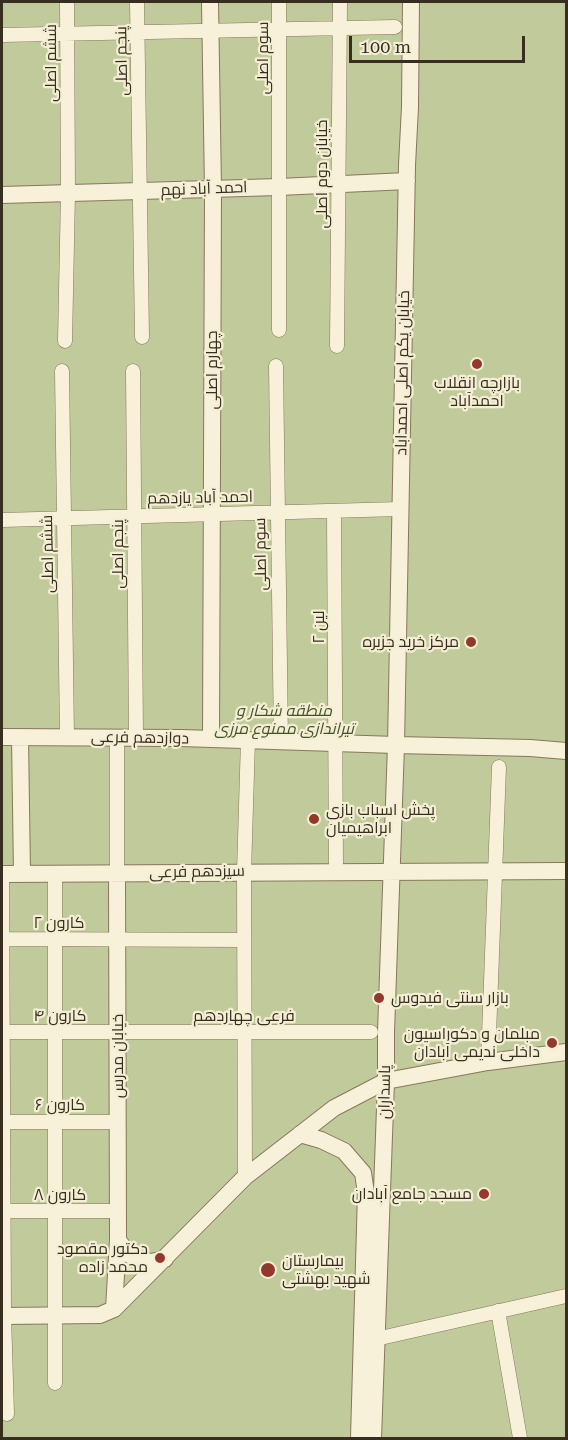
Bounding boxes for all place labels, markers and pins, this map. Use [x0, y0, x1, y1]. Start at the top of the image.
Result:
marker: بازارچه انقلاب احمدآباد [470, 357, 484, 371]
place label: بازارچه انقلاب احمدآباد [434, 373, 520, 411]
place label: مرکز خرید جزیره [362, 632, 459, 652]
marker: مرکز خرید جزیره [464, 635, 478, 649]
place label: پخش اسباب بازی ابراهیمیان [326, 800, 435, 838]
marker: پخش اسباب بازی ابراهیمیان [307, 812, 321, 826]
place label: بازار سنتی فیدوس [391, 988, 509, 1008]
marker: بازار سنتی فیدوس [372, 991, 386, 1005]
place label: مبلمان و دکوراسیون داخلی ندیمی آبادان [404, 1024, 540, 1062]
marker: مبلمان و دکوراسیون داخلی ندیمی آبادان [545, 1036, 559, 1050]
place label: مسجد جامع آبادان [352, 1184, 472, 1204]
marker: مسجد جامع آبادان [477, 1187, 491, 1201]
place label: دكتور مقصود محمد زاده [57, 1239, 148, 1277]
marker: دكتور مقصود محمد زاده [153, 1251, 167, 1265]
place label: بیمارستان شهید بهشتی [282, 1251, 371, 1289]
marker: بیمارستان شهید بهشتی [259, 1261, 277, 1279]

